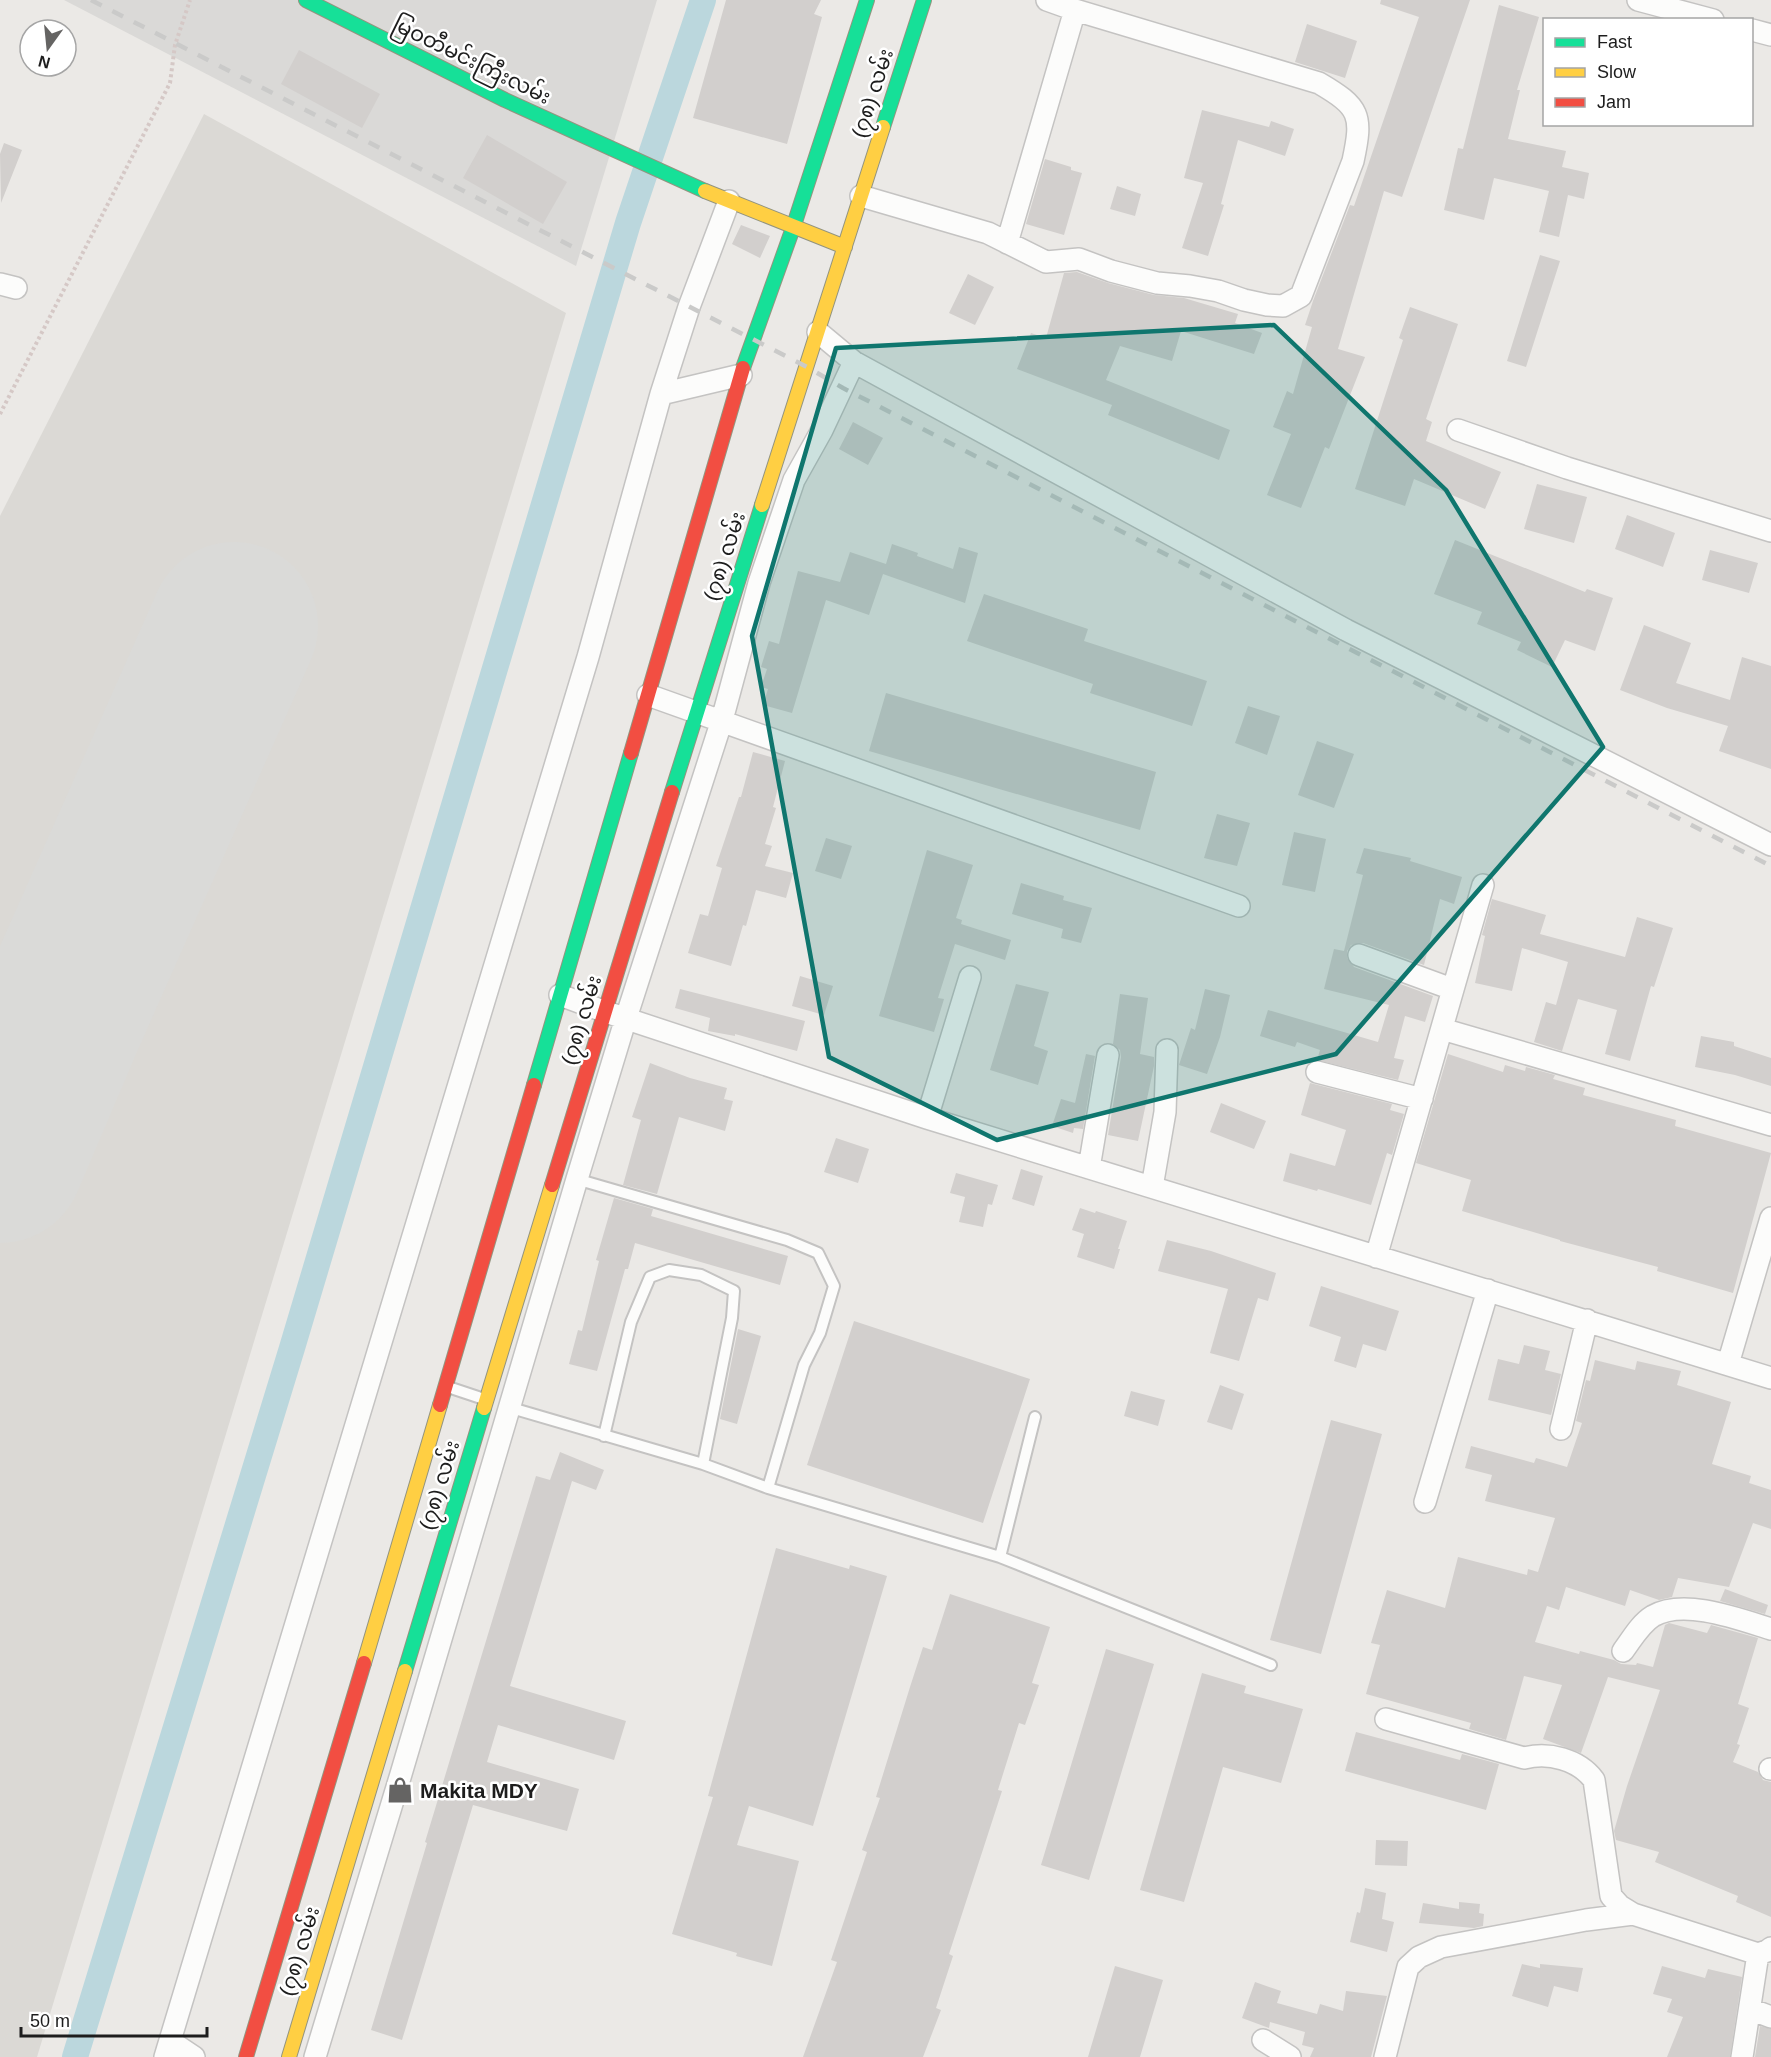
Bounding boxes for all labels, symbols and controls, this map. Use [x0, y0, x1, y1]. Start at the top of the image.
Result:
street label: မြဝတီမင်းကြီးလမ်း [387, 8, 556, 114]
north arrow [18, 18, 78, 78]
legend [1543, 18, 1753, 126]
text: Fast [1597, 32, 1632, 52]
street label: (၇၈) လမ်း [843, 44, 903, 142]
text: N [36, 52, 52, 72]
text: Slow [1597, 62, 1637, 82]
text: Jam [1597, 92, 1631, 112]
street label: (၇၈) လမ်း [695, 507, 755, 605]
street label: (၇၈) လမ်း [553, 971, 611, 1069]
street label: (၇၈) လမ်း [411, 1436, 469, 1534]
shop icon: Makita MDY [385, 1775, 415, 1805]
place label: Makita MDY [420, 1779, 538, 1802]
street label: (၇၈) လမ်း [271, 1902, 329, 2000]
scale bar [21, 2000, 207, 2038]
text: 50 m [30, 2011, 70, 2031]

